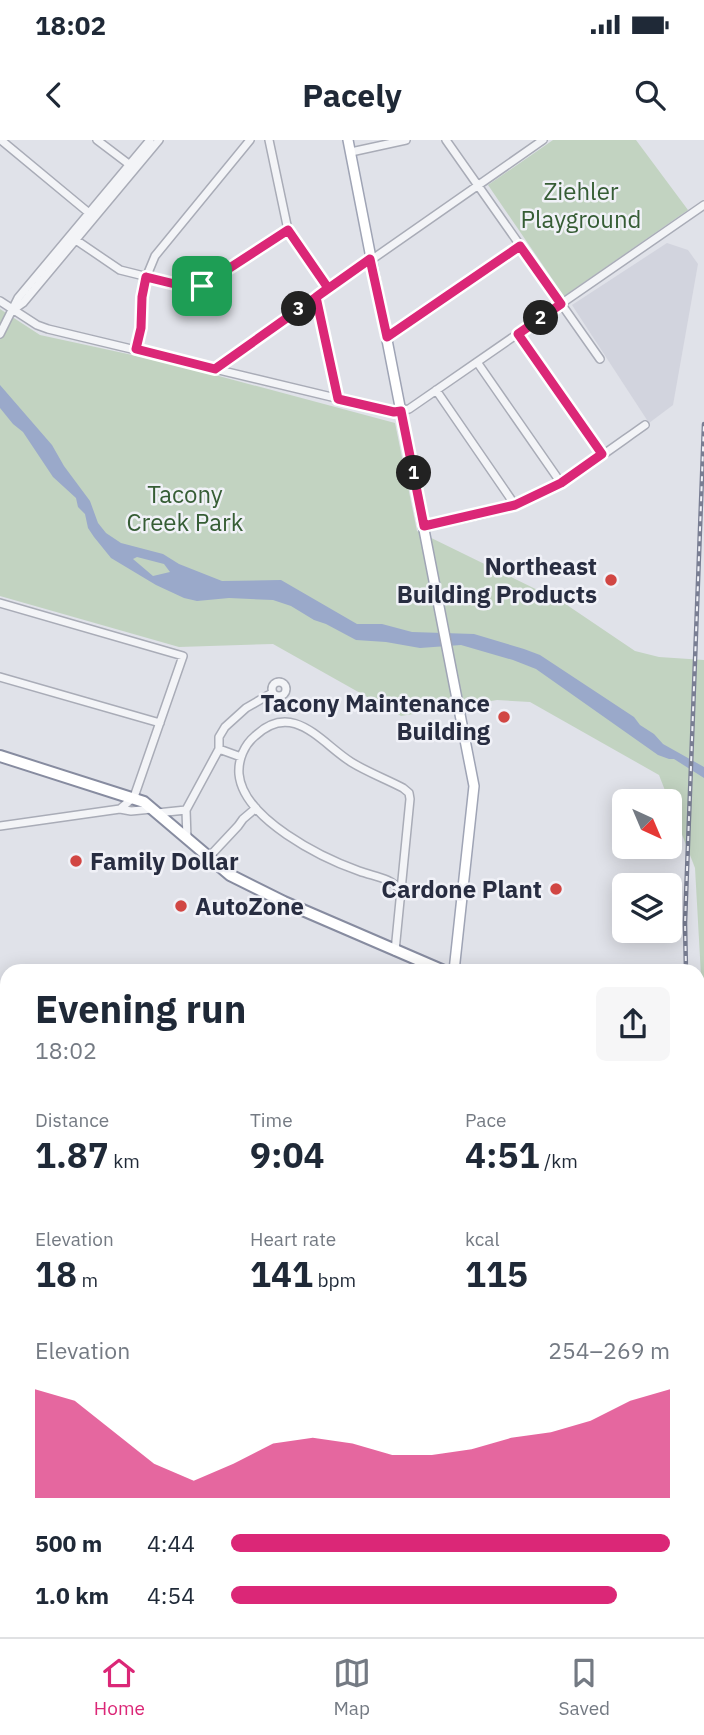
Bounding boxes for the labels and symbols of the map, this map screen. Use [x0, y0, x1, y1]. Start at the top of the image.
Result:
park label: Ziehler Playground [520, 175, 642, 235]
pin [172, 256, 232, 316]
pin: 3 [282, 292, 316, 326]
pin: 2 [524, 300, 558, 336]
pin: 1 [396, 456, 432, 490]
park label: Tacony Creek Park [127, 478, 244, 538]
place label: Northeast Building Products [397, 550, 597, 610]
marker: Northeast Building Products [603, 572, 619, 588]
place label: Tacony Maintenance Building [260, 687, 491, 747]
marker: Tacony Maintenance Building [496, 709, 512, 725]
north arrow [612, 789, 682, 859]
place label: Family Dollar [90, 845, 239, 877]
marker: Family Dollar [68, 853, 84, 869]
place label: Cardone Plant [381, 873, 542, 905]
marker: Cardone Plant [548, 881, 564, 897]
place label: AutoZone [195, 890, 304, 922]
marker: AutoZone [173, 898, 189, 914]

